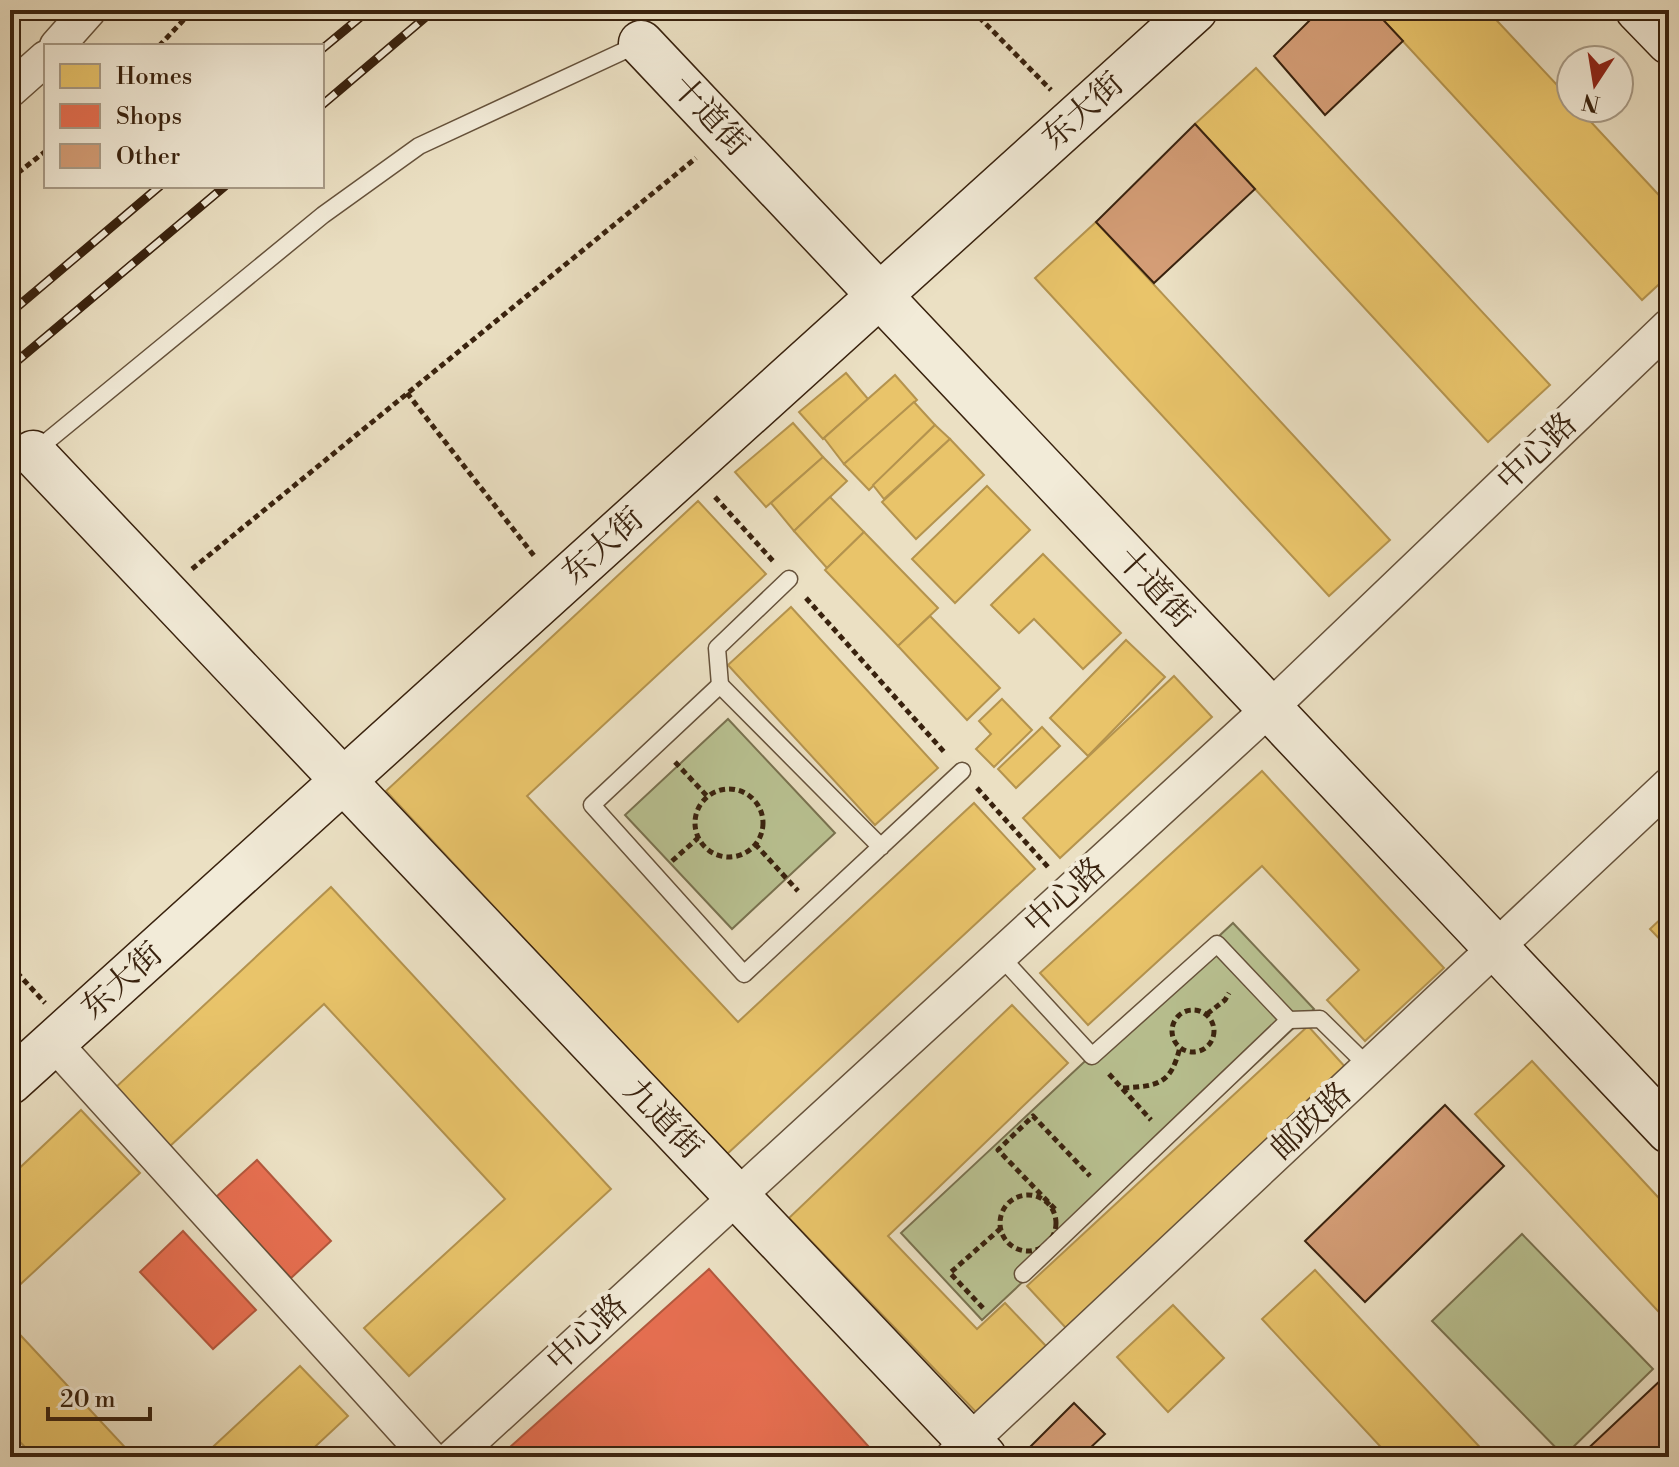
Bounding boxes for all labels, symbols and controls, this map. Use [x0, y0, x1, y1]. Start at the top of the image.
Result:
legend [44, 44, 324, 188]
north arrow [1555, 44, 1635, 124]
text: Homes [116, 62, 192, 92]
street label: 东大街 [1034, 64, 1132, 158]
street label: 十道街 [663, 67, 757, 165]
text: N [1579, 87, 1602, 117]
text: Shops [116, 102, 182, 132]
text: Other [116, 142, 180, 172]
street label: 中心路 [1489, 404, 1585, 500]
street label: 东大街 [554, 499, 652, 593]
street label: 十道街 [1108, 539, 1202, 637]
street label: 中心路 [1016, 849, 1114, 943]
street label: 东大街 [73, 934, 171, 1028]
street label: 九道街 [615, 1071, 711, 1167]
street label: 邮政路 [1262, 1074, 1360, 1168]
street label: 中心路 [538, 1286, 636, 1380]
scale bar [48, 1371, 150, 1421]
text: 20 m [60, 1385, 116, 1415]

